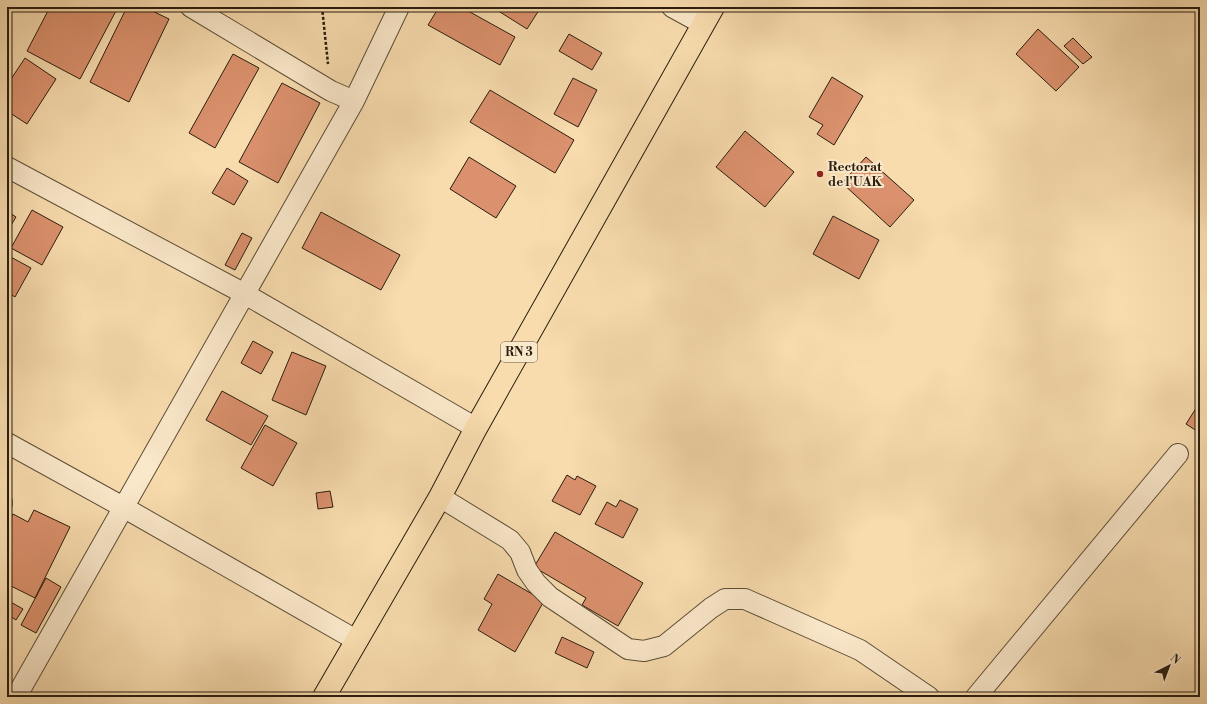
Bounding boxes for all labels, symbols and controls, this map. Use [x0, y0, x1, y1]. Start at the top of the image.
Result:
place label: Rectorat de l'UAK [828, 159, 883, 190]
marker: Rectorat de l'UAK [815, 169, 825, 179]
road number: RN 3 [501, 342, 537, 362]
north arrow [1149, 646, 1189, 686]
text: N [1167, 651, 1183, 668]

